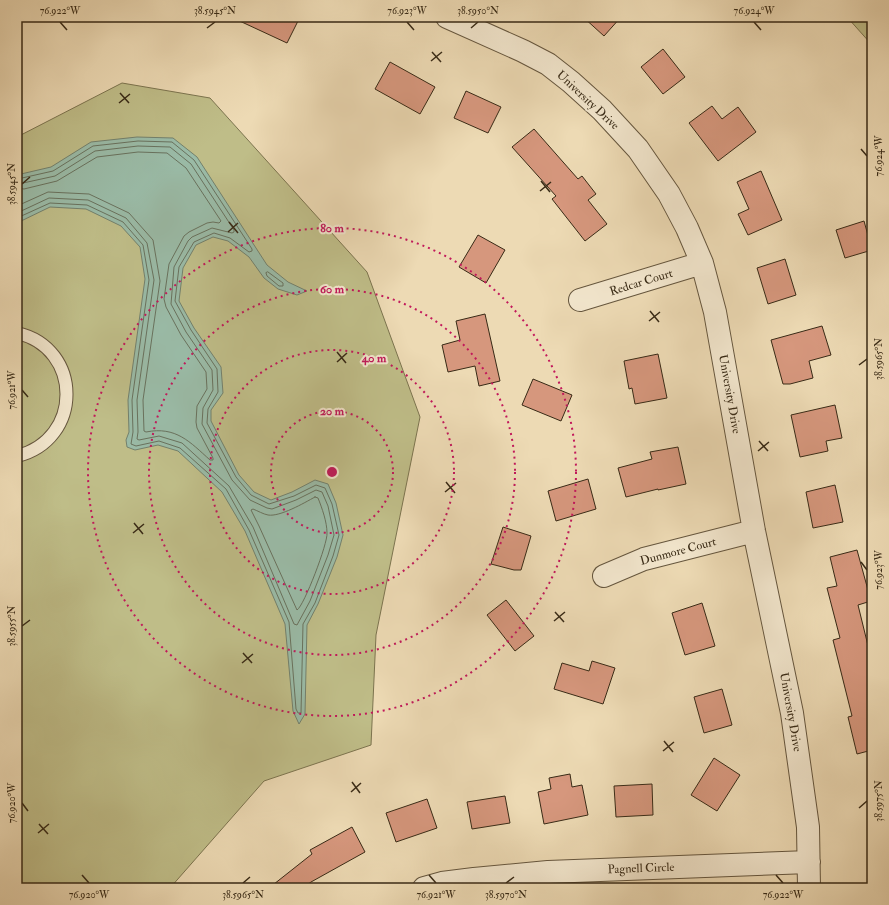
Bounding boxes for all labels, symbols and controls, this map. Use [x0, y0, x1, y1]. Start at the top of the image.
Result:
text: 76.922°W [40, 5, 81, 17]
text: 38.5945°N [194, 5, 236, 17]
text: 76.923°W [387, 5, 427, 17]
text: 38.5950°N [457, 5, 499, 17]
text: 76.924°W [734, 5, 775, 17]
street label: University Drive [553, 68, 622, 133]
text: 76.924°W [873, 135, 885, 176]
text: 38.5945°N [6, 163, 18, 205]
text: 80 m [320, 221, 344, 236]
street label: Redcar Court [608, 266, 675, 299]
text: 60 m [320, 282, 345, 297]
text: 38.5965°N [873, 338, 885, 380]
text: 40 m [361, 351, 387, 366]
street label: University Drive [715, 353, 744, 435]
text: 76.921°W [6, 370, 18, 410]
text: 20 m [320, 404, 345, 419]
centre of rings [325, 465, 339, 479]
street label: Dunmore Court [638, 534, 718, 569]
text: 76.923°W [873, 550, 885, 590]
text: 38.5955°N [6, 605, 18, 647]
street label: University Drive [776, 671, 805, 753]
text: 38.5975°N [873, 780, 885, 822]
text: 76.920°W [6, 782, 18, 823]
street label: Pagnell Circle [607, 860, 675, 877]
text: 76.920°W [69, 889, 110, 901]
text: 38.5965°N [222, 889, 264, 901]
text: 76.921°W [416, 889, 456, 901]
text: 38.5970°N [485, 889, 527, 901]
text: 76.922°W [763, 889, 804, 901]

